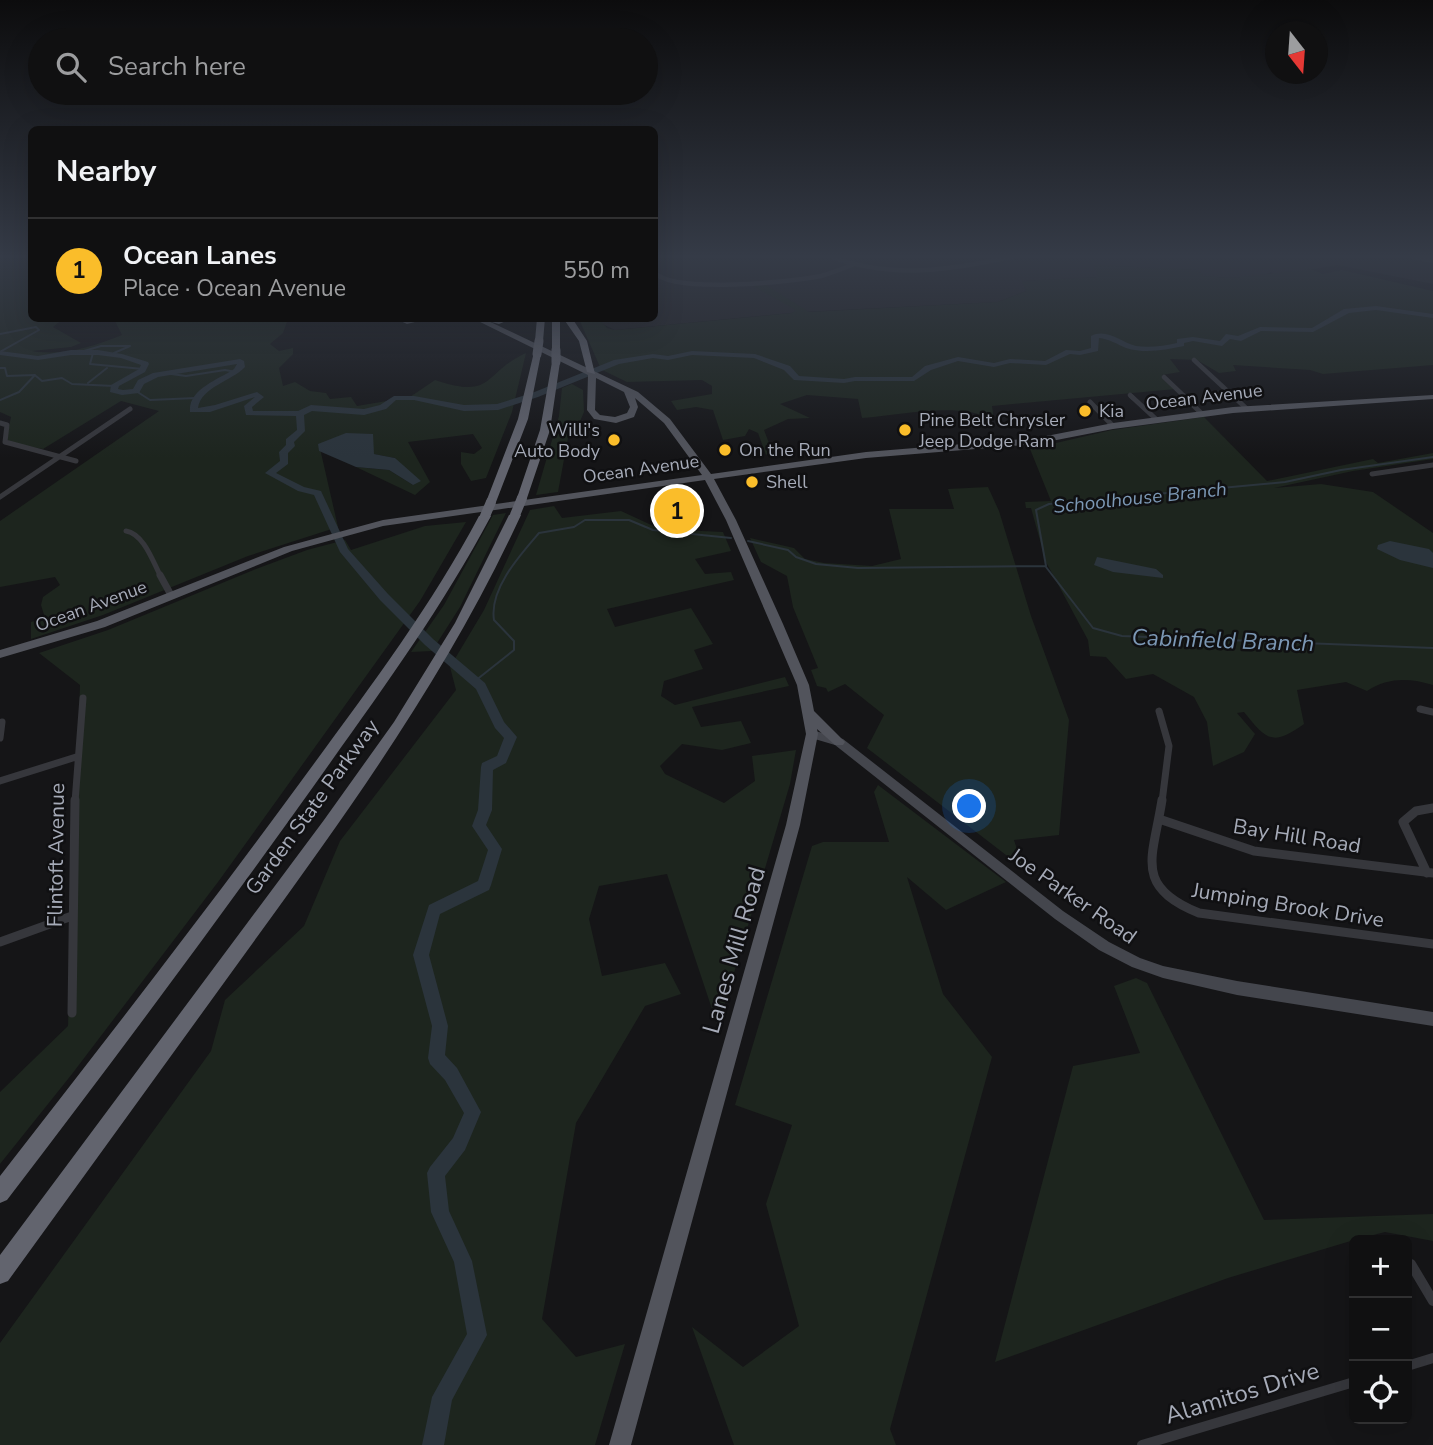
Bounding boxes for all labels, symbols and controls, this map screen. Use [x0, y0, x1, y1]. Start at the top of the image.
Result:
north arrow [1265, 21, 1328, 84]
search box [28, 28, 658, 105]
icon: search [52, 48, 90, 86]
text: Search here [108, 49, 246, 84]
text: Nearby [56, 151, 156, 192]
text: Ocean Lanes [123, 238, 277, 273]
text: 1 [72, 255, 86, 286]
text: 550 m [563, 255, 630, 286]
text: Place · Ocean Avenue [123, 273, 346, 304]
street label: Ocean Avenue [1144, 378, 1264, 416]
place label: Kia [1099, 399, 1124, 423]
marker: Kia [1077, 403, 1093, 419]
place label: Pine Belt Chrysler Jeep Dodge Ram [918, 408, 1066, 453]
place label: Willi's Auto Body [514, 418, 601, 463]
marker: Pine Belt Chrysler Jeep Dodge Ram [897, 422, 913, 438]
marker: Willi's Auto Body [606, 432, 622, 448]
place label: On the Run [739, 438, 831, 462]
marker: On the Run [717, 442, 733, 458]
street label: Ocean Avenue [581, 449, 701, 489]
place label: Shell [766, 470, 808, 494]
marker: Shell [744, 474, 760, 490]
water label: Schoolhouse Branch [1052, 476, 1228, 520]
pin: 1 [654, 485, 700, 537]
street label: Ocean Avenue [32, 575, 150, 637]
water label: Cabinfield Branch [1131, 622, 1315, 659]
street label: Garden State Parkway [239, 713, 385, 900]
street label: Flintoft Avenue [41, 783, 71, 927]
your location [952, 789, 986, 823]
street label: Bay Hill Road [1231, 812, 1363, 860]
street label: Joe Parker Road [1003, 841, 1142, 950]
street label: Lanes Mill Road [695, 863, 773, 1037]
street label: Jumping Brook Drive [1189, 876, 1386, 934]
map controls [1349, 1235, 1412, 1424]
button: + [1349, 1235, 1412, 1298]
button: − [1349, 1298, 1412, 1361]
street label: Alamitos Drive [1161, 1354, 1323, 1432]
button: locate [1349, 1361, 1412, 1424]

